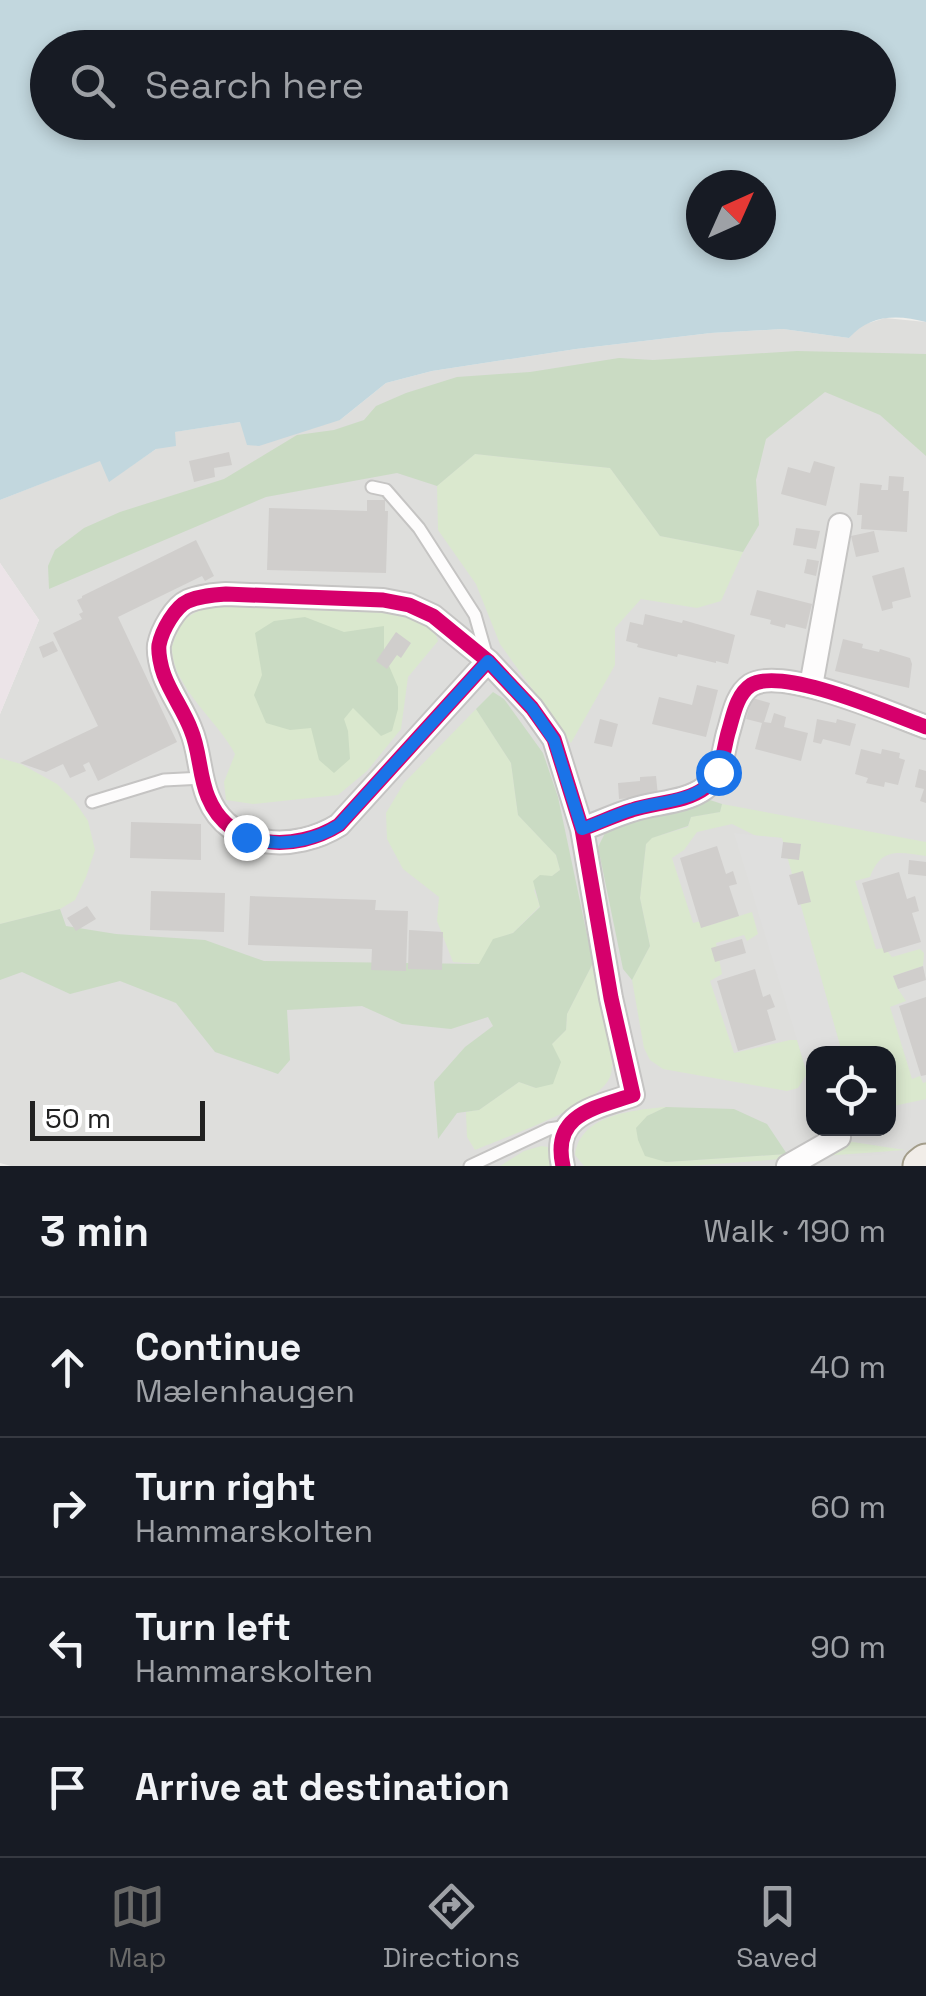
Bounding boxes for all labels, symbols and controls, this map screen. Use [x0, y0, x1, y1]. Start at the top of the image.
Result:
search box [30, 30, 896, 140]
icon: search [65, 58, 120, 113]
text: Search here [145, 61, 364, 109]
north arrow [686, 170, 776, 260]
route start [696, 750, 742, 796]
route end [224, 815, 270, 861]
map controls [806, 1046, 896, 1136]
button: locate [806, 1046, 896, 1136]
scale bar [30, 1096, 205, 1140]
text: 50 m [45, 1100, 111, 1136]
text: 3 min [40, 1205, 149, 1258]
text: Walk · 190 m [703, 1211, 886, 1251]
text: Continue [135, 1323, 301, 1371]
icon: ahead [40, 1340, 95, 1395]
text: 40 m [810, 1347, 886, 1387]
text: Mælenhaugen [135, 1371, 355, 1411]
text: Turn right [135, 1463, 316, 1511]
icon: right [40, 1480, 95, 1535]
text: 60 m [810, 1487, 886, 1527]
text: Hammarskolten [135, 1511, 373, 1551]
text: Turn left [135, 1603, 291, 1651]
icon: left [40, 1620, 95, 1675]
text: 90 m [810, 1627, 886, 1667]
text: Hammarskolten [135, 1651, 373, 1691]
icon: arrive [40, 1760, 95, 1815]
text: Arrive at destination [135, 1763, 510, 1811]
tab: Map [108, 1879, 166, 1975]
tab: Directions [383, 1879, 520, 1975]
tab: Saved [736, 1879, 818, 1975]

